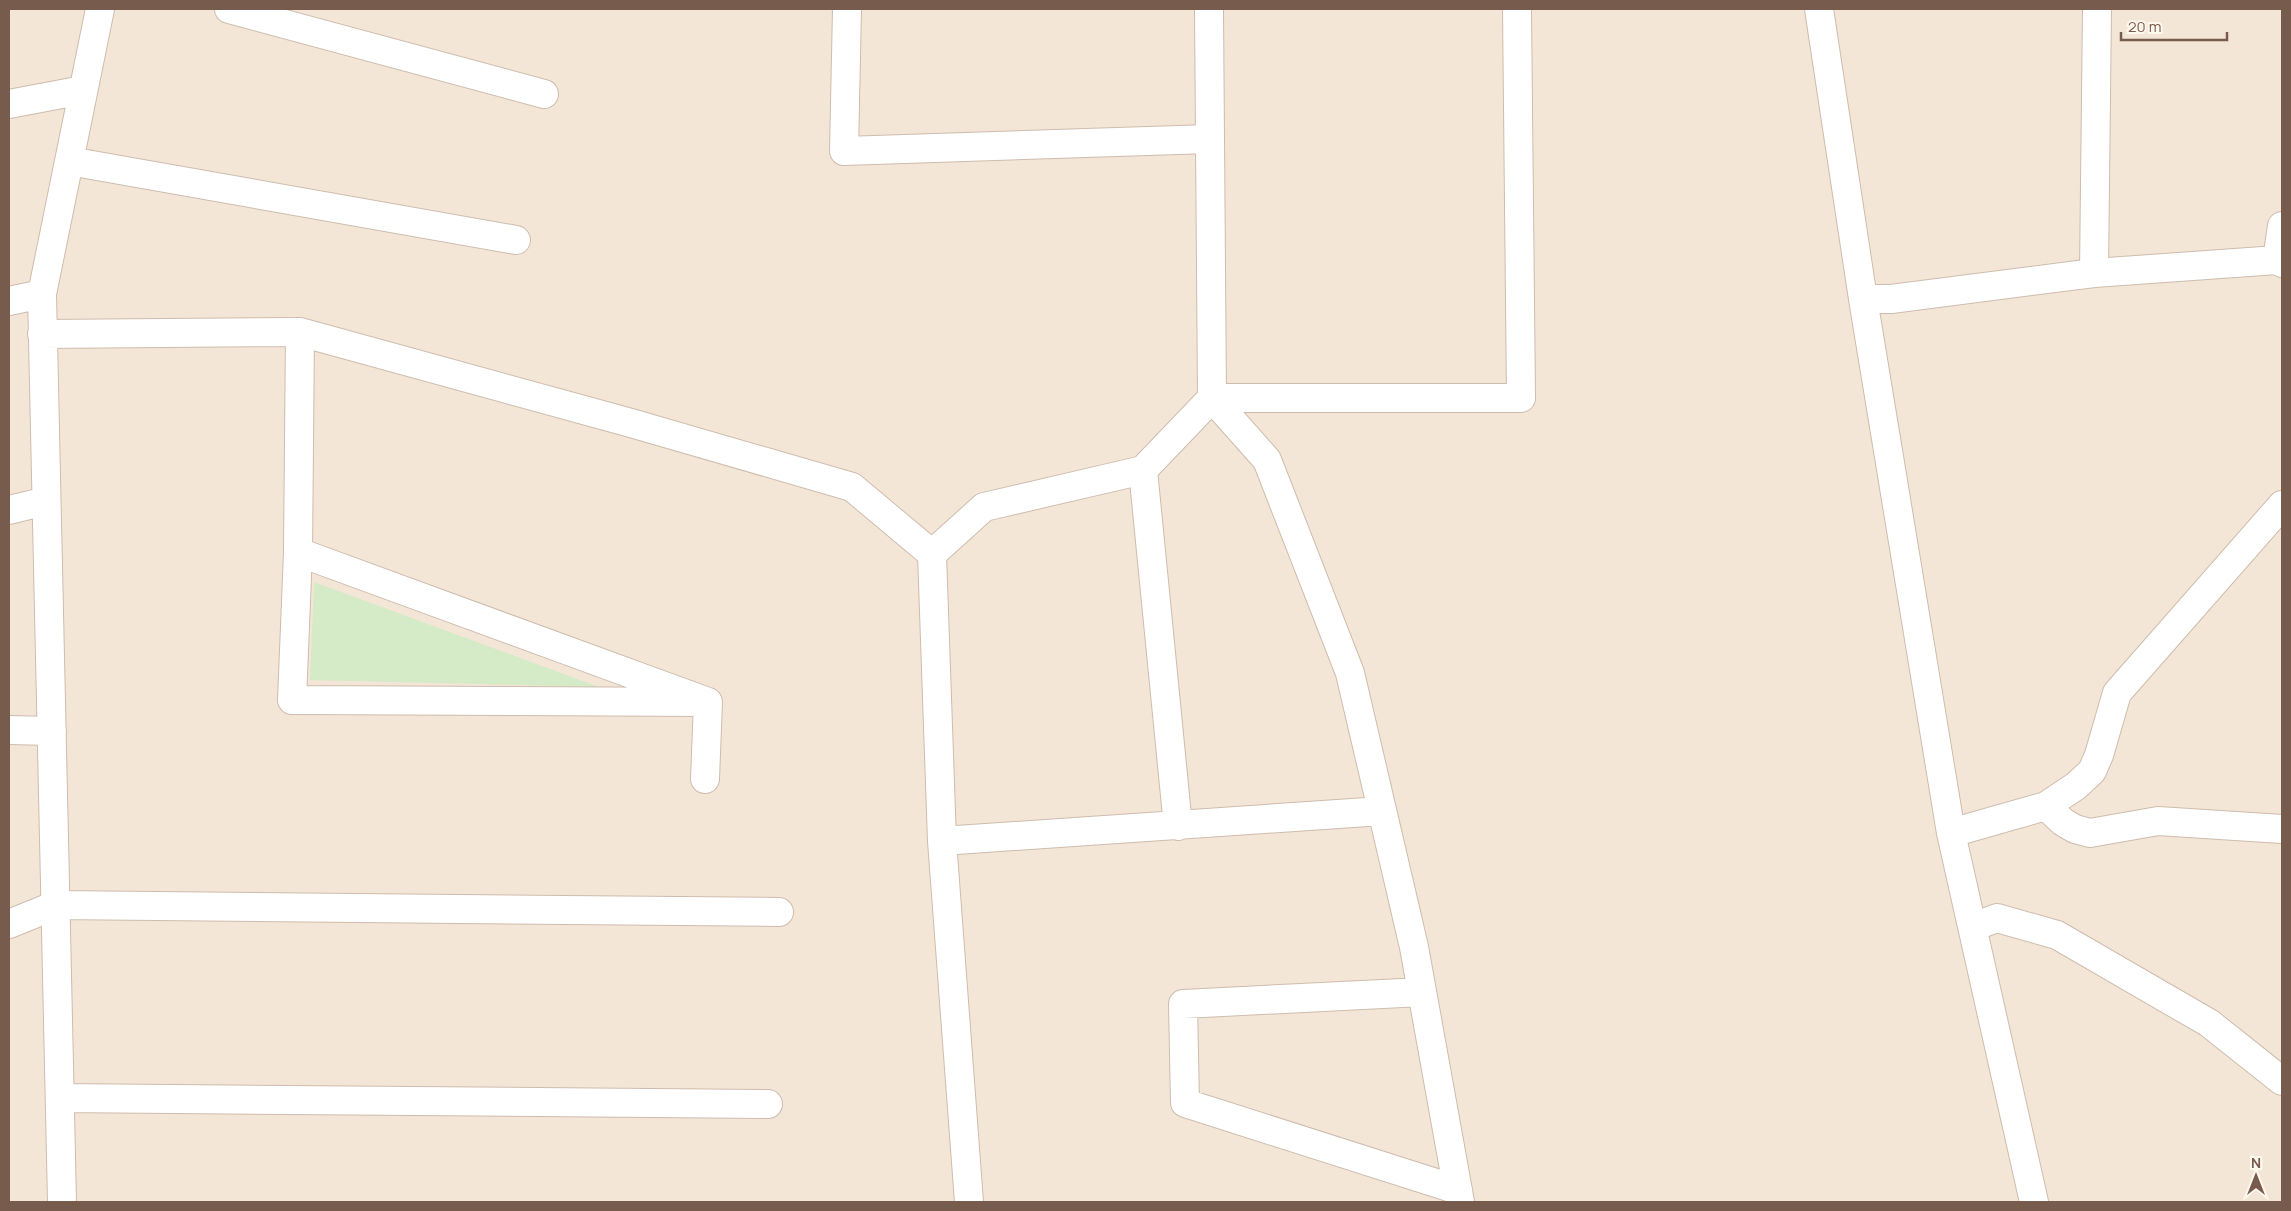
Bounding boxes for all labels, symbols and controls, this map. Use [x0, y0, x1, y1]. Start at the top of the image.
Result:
scale bar [2121, 10, 2227, 42]
text: 20 m [2128, 16, 2161, 37]
north arrow [2231, 1151, 2281, 1201]
text: N [2251, 1153, 2261, 1172]

